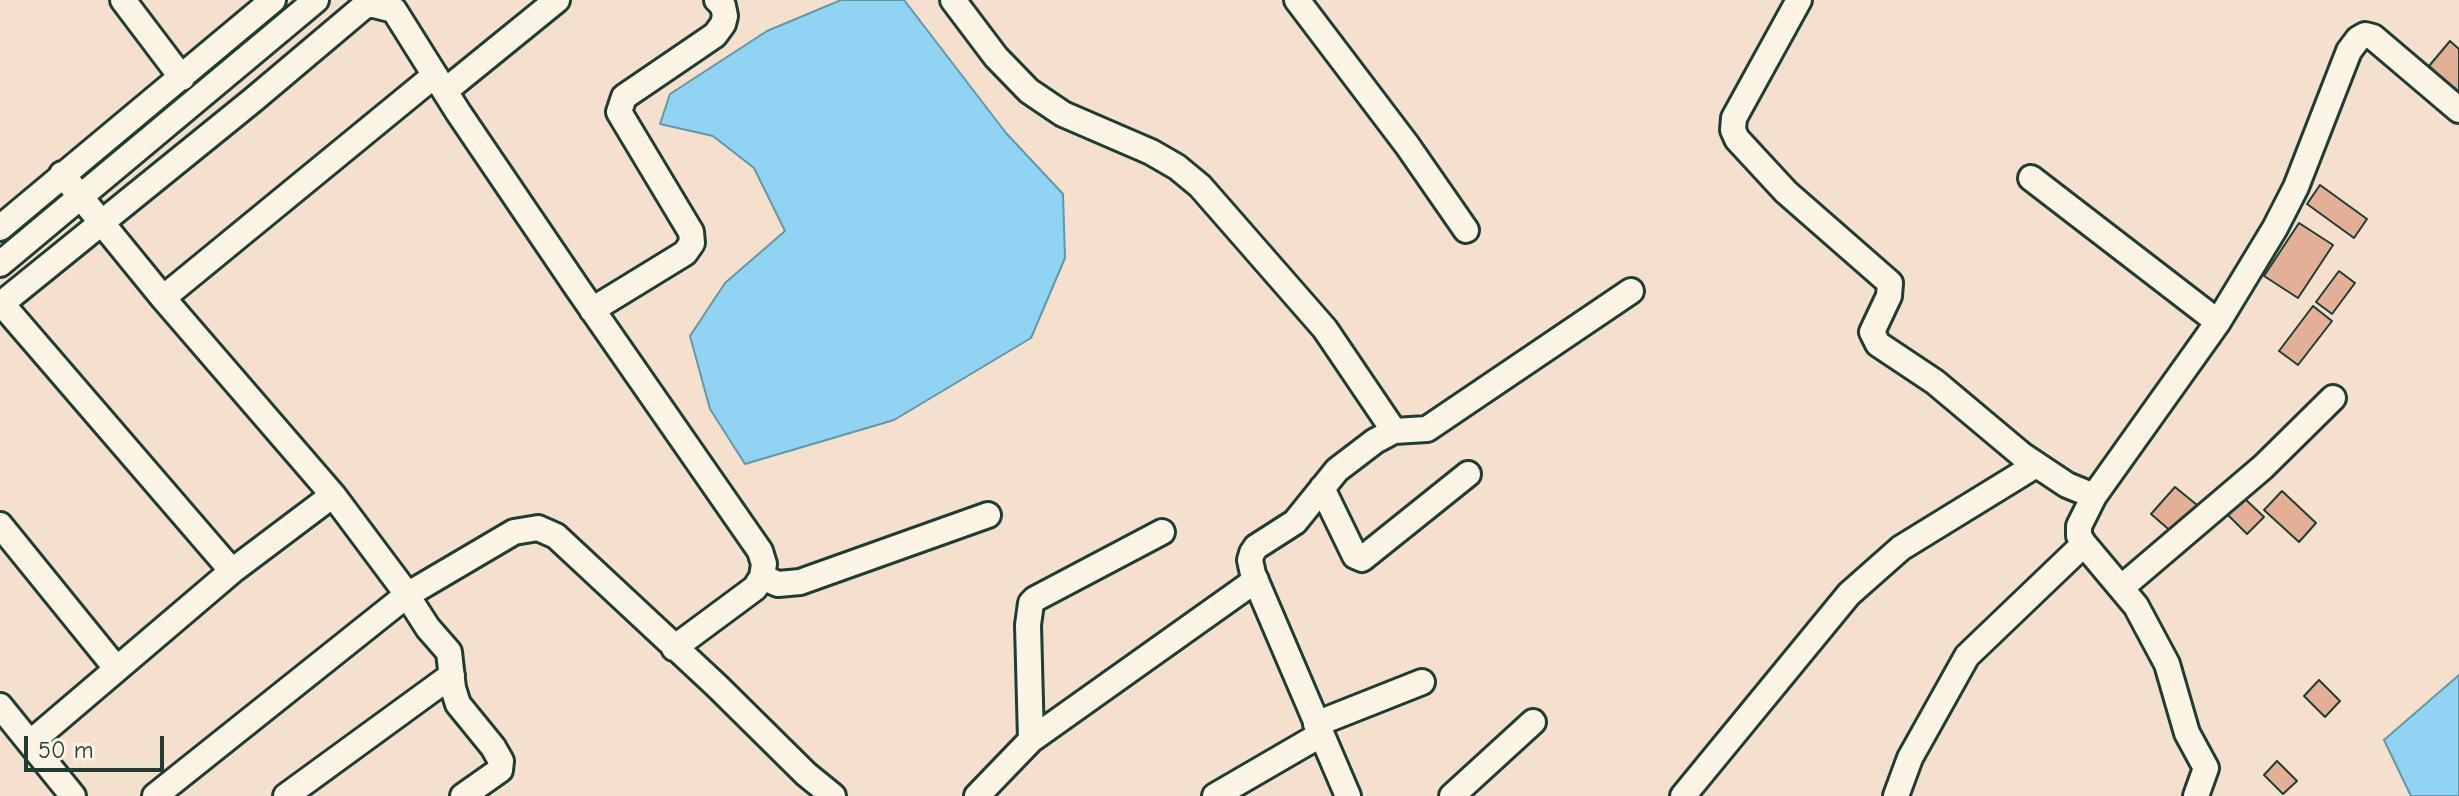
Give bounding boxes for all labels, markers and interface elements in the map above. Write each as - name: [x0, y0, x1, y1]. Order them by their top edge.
- scale bar: [28, 720, 168, 770]
- text: 50 m: [38, 736, 94, 764]

